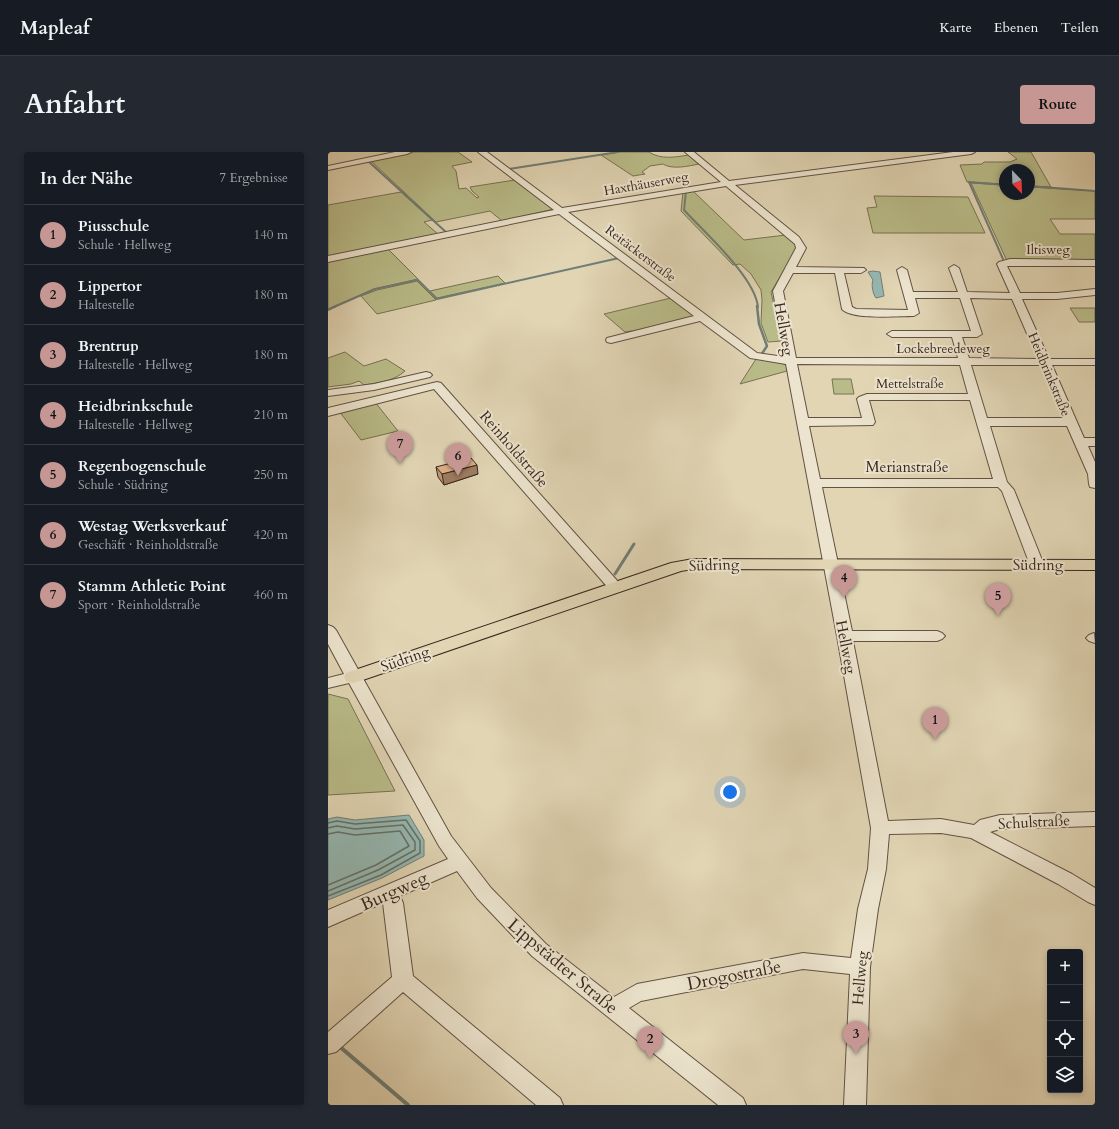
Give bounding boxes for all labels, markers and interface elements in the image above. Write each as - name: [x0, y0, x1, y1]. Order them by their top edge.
- text: Mapleaf: [20, 15, 90, 41]
- text: Karte: [939, 18, 972, 37]
- text: Ebenen: [994, 18, 1039, 37]
- text: Teilen: [1061, 18, 1099, 37]
- text: Anfahrt: [24, 85, 125, 123]
- button: Route: [1020, 85, 1095, 124]
- north arrow: [999, 164, 1035, 200]
- text: In der Nähe: [40, 167, 133, 190]
- street label: Haxthäuserweg: [602, 168, 691, 200]
- text: 7 Ergebnisse: [219, 169, 288, 187]
- text: Piusschule: [78, 216, 149, 236]
- street label: Reitäckerstraße: [601, 221, 680, 286]
- text: 1: [50, 226, 56, 244]
- text: 140 m: [254, 226, 288, 244]
- text: Schule · Hellweg: [78, 236, 171, 254]
- street label: Iltisweg: [1026, 241, 1070, 259]
- text: Lippertor: [78, 276, 142, 296]
- text: 2: [50, 286, 56, 304]
- text: 180 m: [254, 286, 288, 304]
- text: Haltestelle: [78, 296, 135, 314]
- street label: Hellweg: [769, 301, 799, 358]
- street label: Heidbrinkstraße: [1023, 330, 1075, 419]
- text: Brentrup: [78, 336, 139, 356]
- street label: Lockebreedeweg: [896, 340, 991, 358]
- text: 3: [50, 346, 56, 364]
- text: 180 m: [254, 346, 288, 364]
- text: Haltestelle · Hellweg: [78, 356, 192, 374]
- street label: Mettelstraße: [876, 375, 944, 393]
- text: Heidbrinkschule: [78, 396, 193, 416]
- text: 4: [50, 406, 56, 424]
- text: 210 m: [254, 406, 288, 424]
- street label: Reinholdstraße: [475, 406, 553, 492]
- text: Haltestelle · Hellweg: [78, 416, 192, 434]
- pin: 7: [387, 431, 413, 464]
- pin: 6: [445, 443, 471, 476]
- text: Regenbogenschule: [78, 456, 206, 476]
- street label: Merianstraße: [865, 457, 949, 477]
- text: 5: [50, 466, 56, 484]
- text: 250 m: [254, 466, 288, 484]
- text: Schule · Südring: [78, 476, 168, 494]
- text: Westag Werksverkauf: [78, 516, 226, 536]
- text: 6: [50, 526, 56, 544]
- text: 420 m: [254, 526, 288, 544]
- text: Geschäft · Reinholdstraße: [78, 536, 219, 554]
- street label: Südring: [688, 554, 740, 576]
- street label: Südring: [1013, 555, 1064, 575]
- pin: 4: [831, 565, 857, 598]
- text: Stamm Athletic Point: [78, 576, 226, 596]
- pin: 5: [985, 583, 1011, 616]
- text: 7: [50, 586, 56, 604]
- text: 460 m: [254, 586, 288, 604]
- text: Sport · Reinholdstraße: [78, 596, 200, 614]
- street label: Hellweg: [831, 618, 861, 676]
- street label: Südring: [378, 641, 433, 677]
- pin: 1: [922, 707, 948, 740]
- your location: [720, 782, 740, 802]
- street label: Schulstraße: [997, 810, 1071, 834]
- street label: Burgweg: [356, 865, 433, 917]
- street label: Lippstädter Straße: [502, 913, 623, 1020]
- map controls: [1047, 949, 1083, 1093]
- button: +: [1047, 949, 1083, 985]
- street label: Hellweg: [848, 950, 872, 1006]
- street label: Drogostraße: [685, 954, 783, 997]
- button: −: [1047, 985, 1083, 1021]
- pin: 3: [843, 1021, 869, 1054]
- button: locate: [1047, 1021, 1083, 1057]
- pin: 2: [637, 1026, 663, 1059]
- button: layers: [1047, 1057, 1083, 1093]

